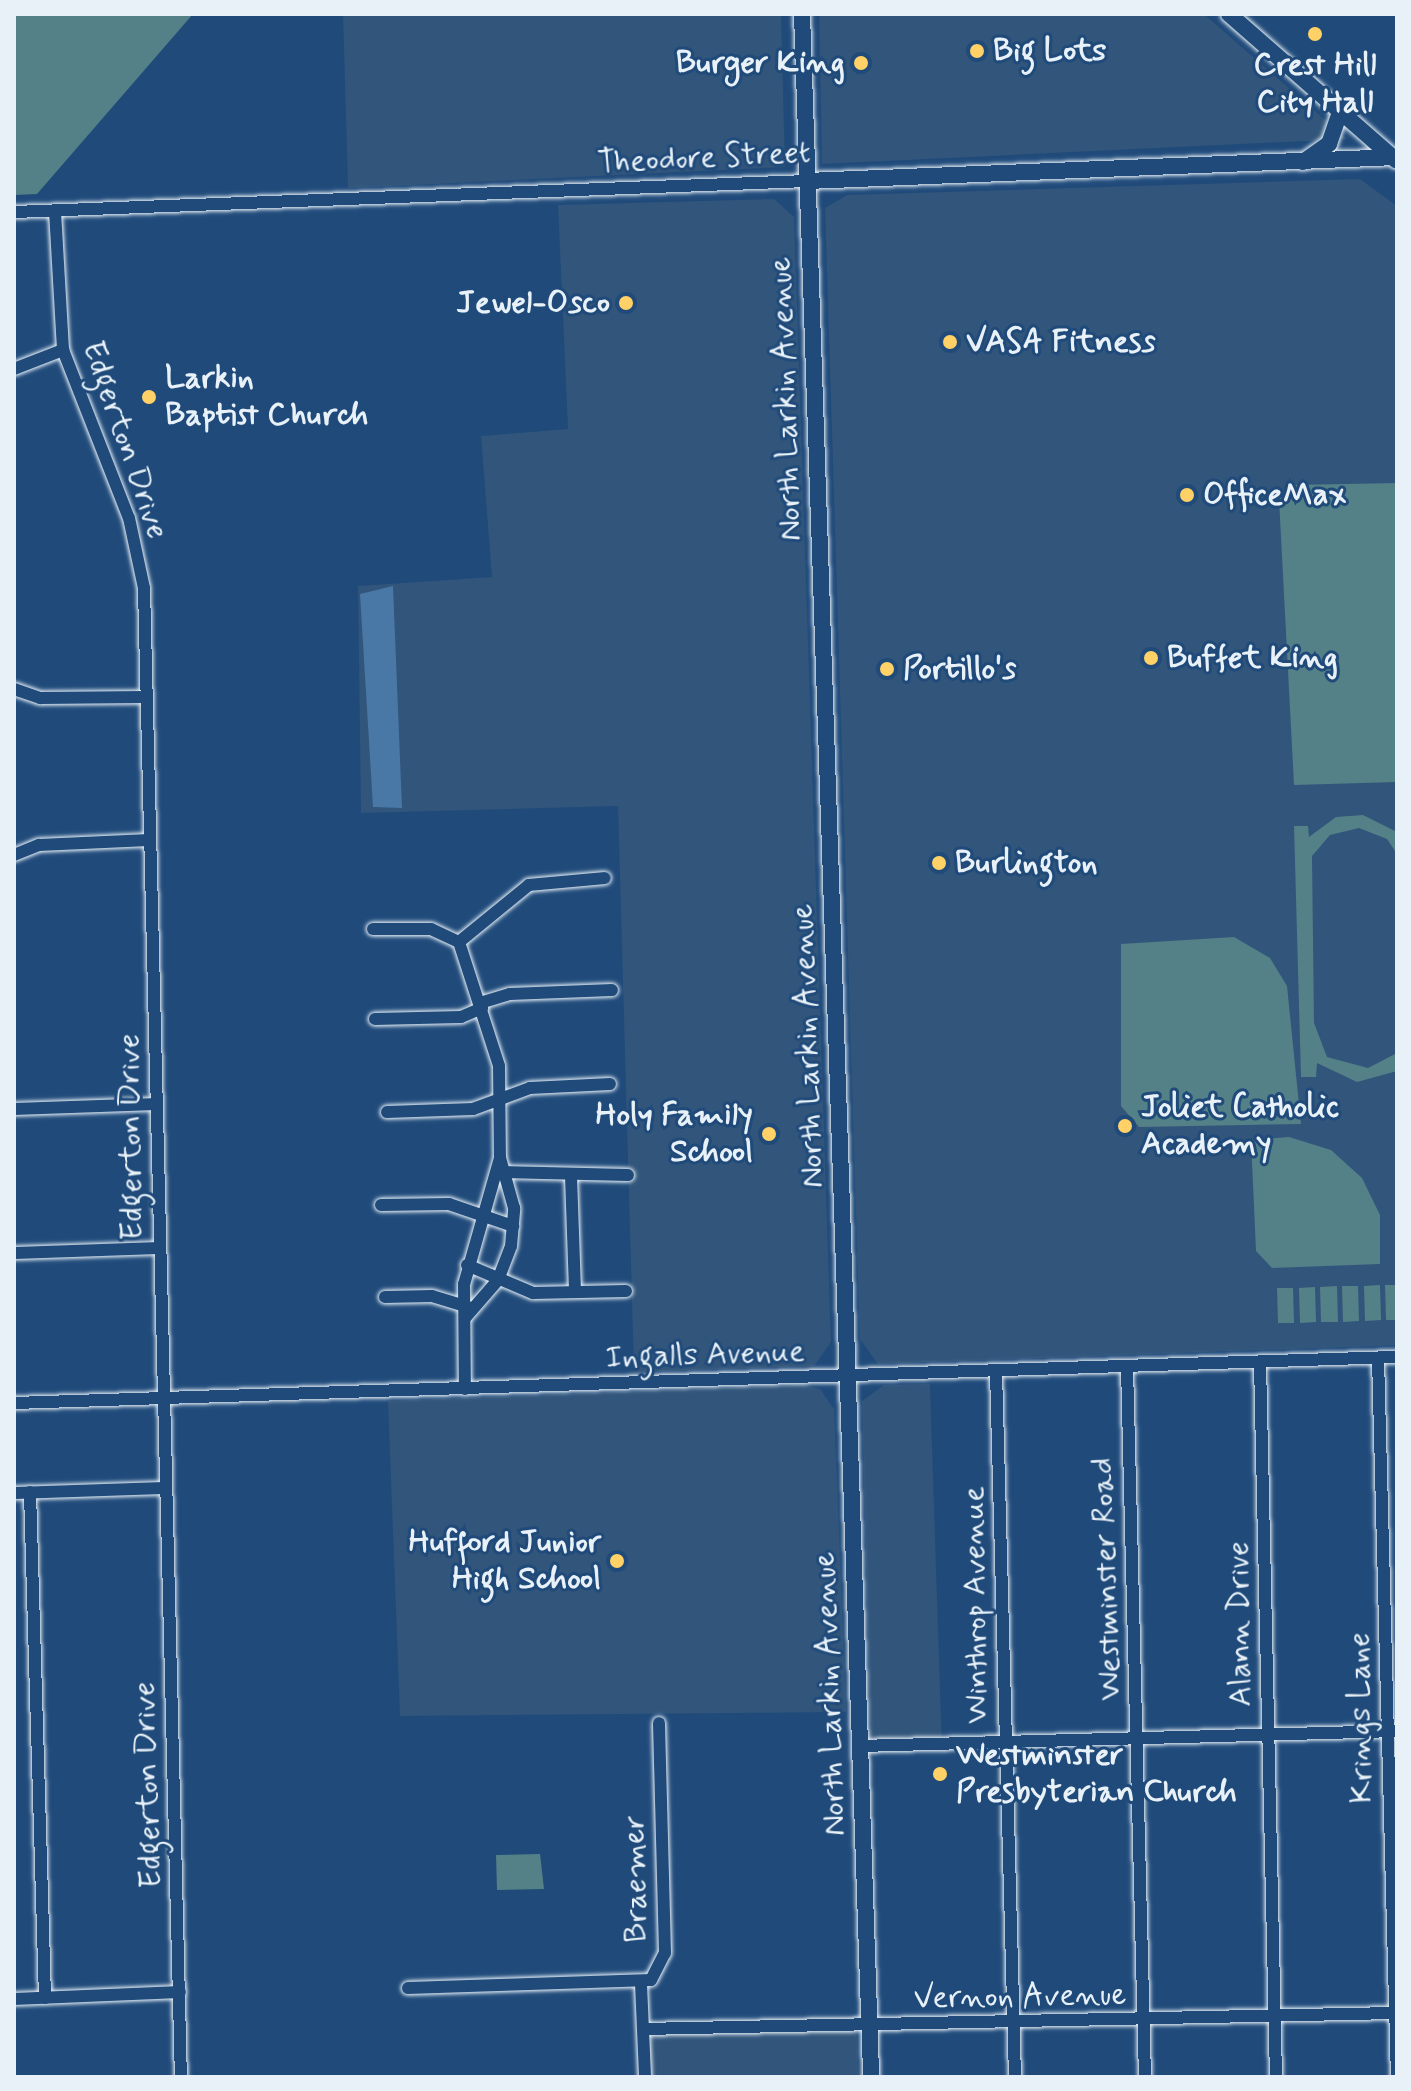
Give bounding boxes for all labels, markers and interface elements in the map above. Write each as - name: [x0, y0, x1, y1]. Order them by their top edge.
- marker: Crest Hill City Hall: [1306, 25, 1324, 43]
- place label: Big Lots: [993, 32, 1099, 70]
- marker: Big Lots: [968, 42, 986, 60]
- place label: Burger King: [680, 44, 845, 82]
- place label: Crest Hill City Hall: [1254, 47, 1376, 122]
- marker: Burger King: [852, 54, 870, 72]
- street label: Theodore Street: [594, 133, 814, 183]
- street label: North Larkin Avenue: [762, 258, 810, 540]
- place label: Jewel-Osco: [456, 284, 610, 322]
- marker: Jewel-Osco: [617, 294, 635, 312]
- place label: VASA Fitness: [966, 323, 1155, 361]
- marker: VASA Fitness: [941, 333, 959, 351]
- street label: Edgerton Drive: [74, 337, 176, 543]
- place label: Larkin Baptist Church: [165, 360, 368, 435]
- marker: Larkin Baptist Church: [140, 388, 158, 406]
- place label: OfficeMax: [1203, 476, 1346, 514]
- marker: OfficeMax: [1178, 486, 1196, 504]
- place label: Buffet King: [1167, 639, 1333, 677]
- marker: Buffet King: [1142, 649, 1160, 667]
- place label: Portillo's: [903, 650, 1016, 688]
- marker: Portillo's: [878, 660, 896, 678]
- place label: Burlington: [955, 844, 1098, 882]
- marker: Burlington: [930, 854, 948, 872]
- street label: North Larkin Avenue: [784, 905, 832, 1187]
- street label: Edgerton Drive: [110, 1035, 152, 1239]
- place label: Joliet Catholic Academy: [1141, 1089, 1344, 1164]
- place label: Holy Family School: [596, 1097, 753, 1172]
- marker: Joliet Catholic Academy: [1116, 1117, 1134, 1135]
- marker: Holy Family School: [760, 1125, 778, 1143]
- street label: Ingalls Avenue: [604, 1332, 806, 1378]
- street label: Westminster Road: [1084, 1458, 1130, 1700]
- street label: Winthrop Avenue: [955, 1490, 997, 1720]
- place label: Hufford Junior High School: [404, 1524, 601, 1599]
- street label: Alann Drive: [1219, 1541, 1261, 1707]
- marker: Hufford Junior High School: [608, 1552, 626, 1570]
- street label: North Larkin Avenue: [806, 1553, 854, 1835]
- street label: Krings Lane: [1340, 1631, 1382, 1805]
- street label: Edgerton Drive: [125, 1682, 171, 1888]
- place label: Westminster Presbyterian Church: [956, 1737, 1244, 1812]
- marker: Westminster Presbyterian Church: [931, 1765, 949, 1783]
- street label: Braemer: [616, 1815, 656, 1943]
- street label: Vernon Avenue: [915, 1976, 1125, 2018]

